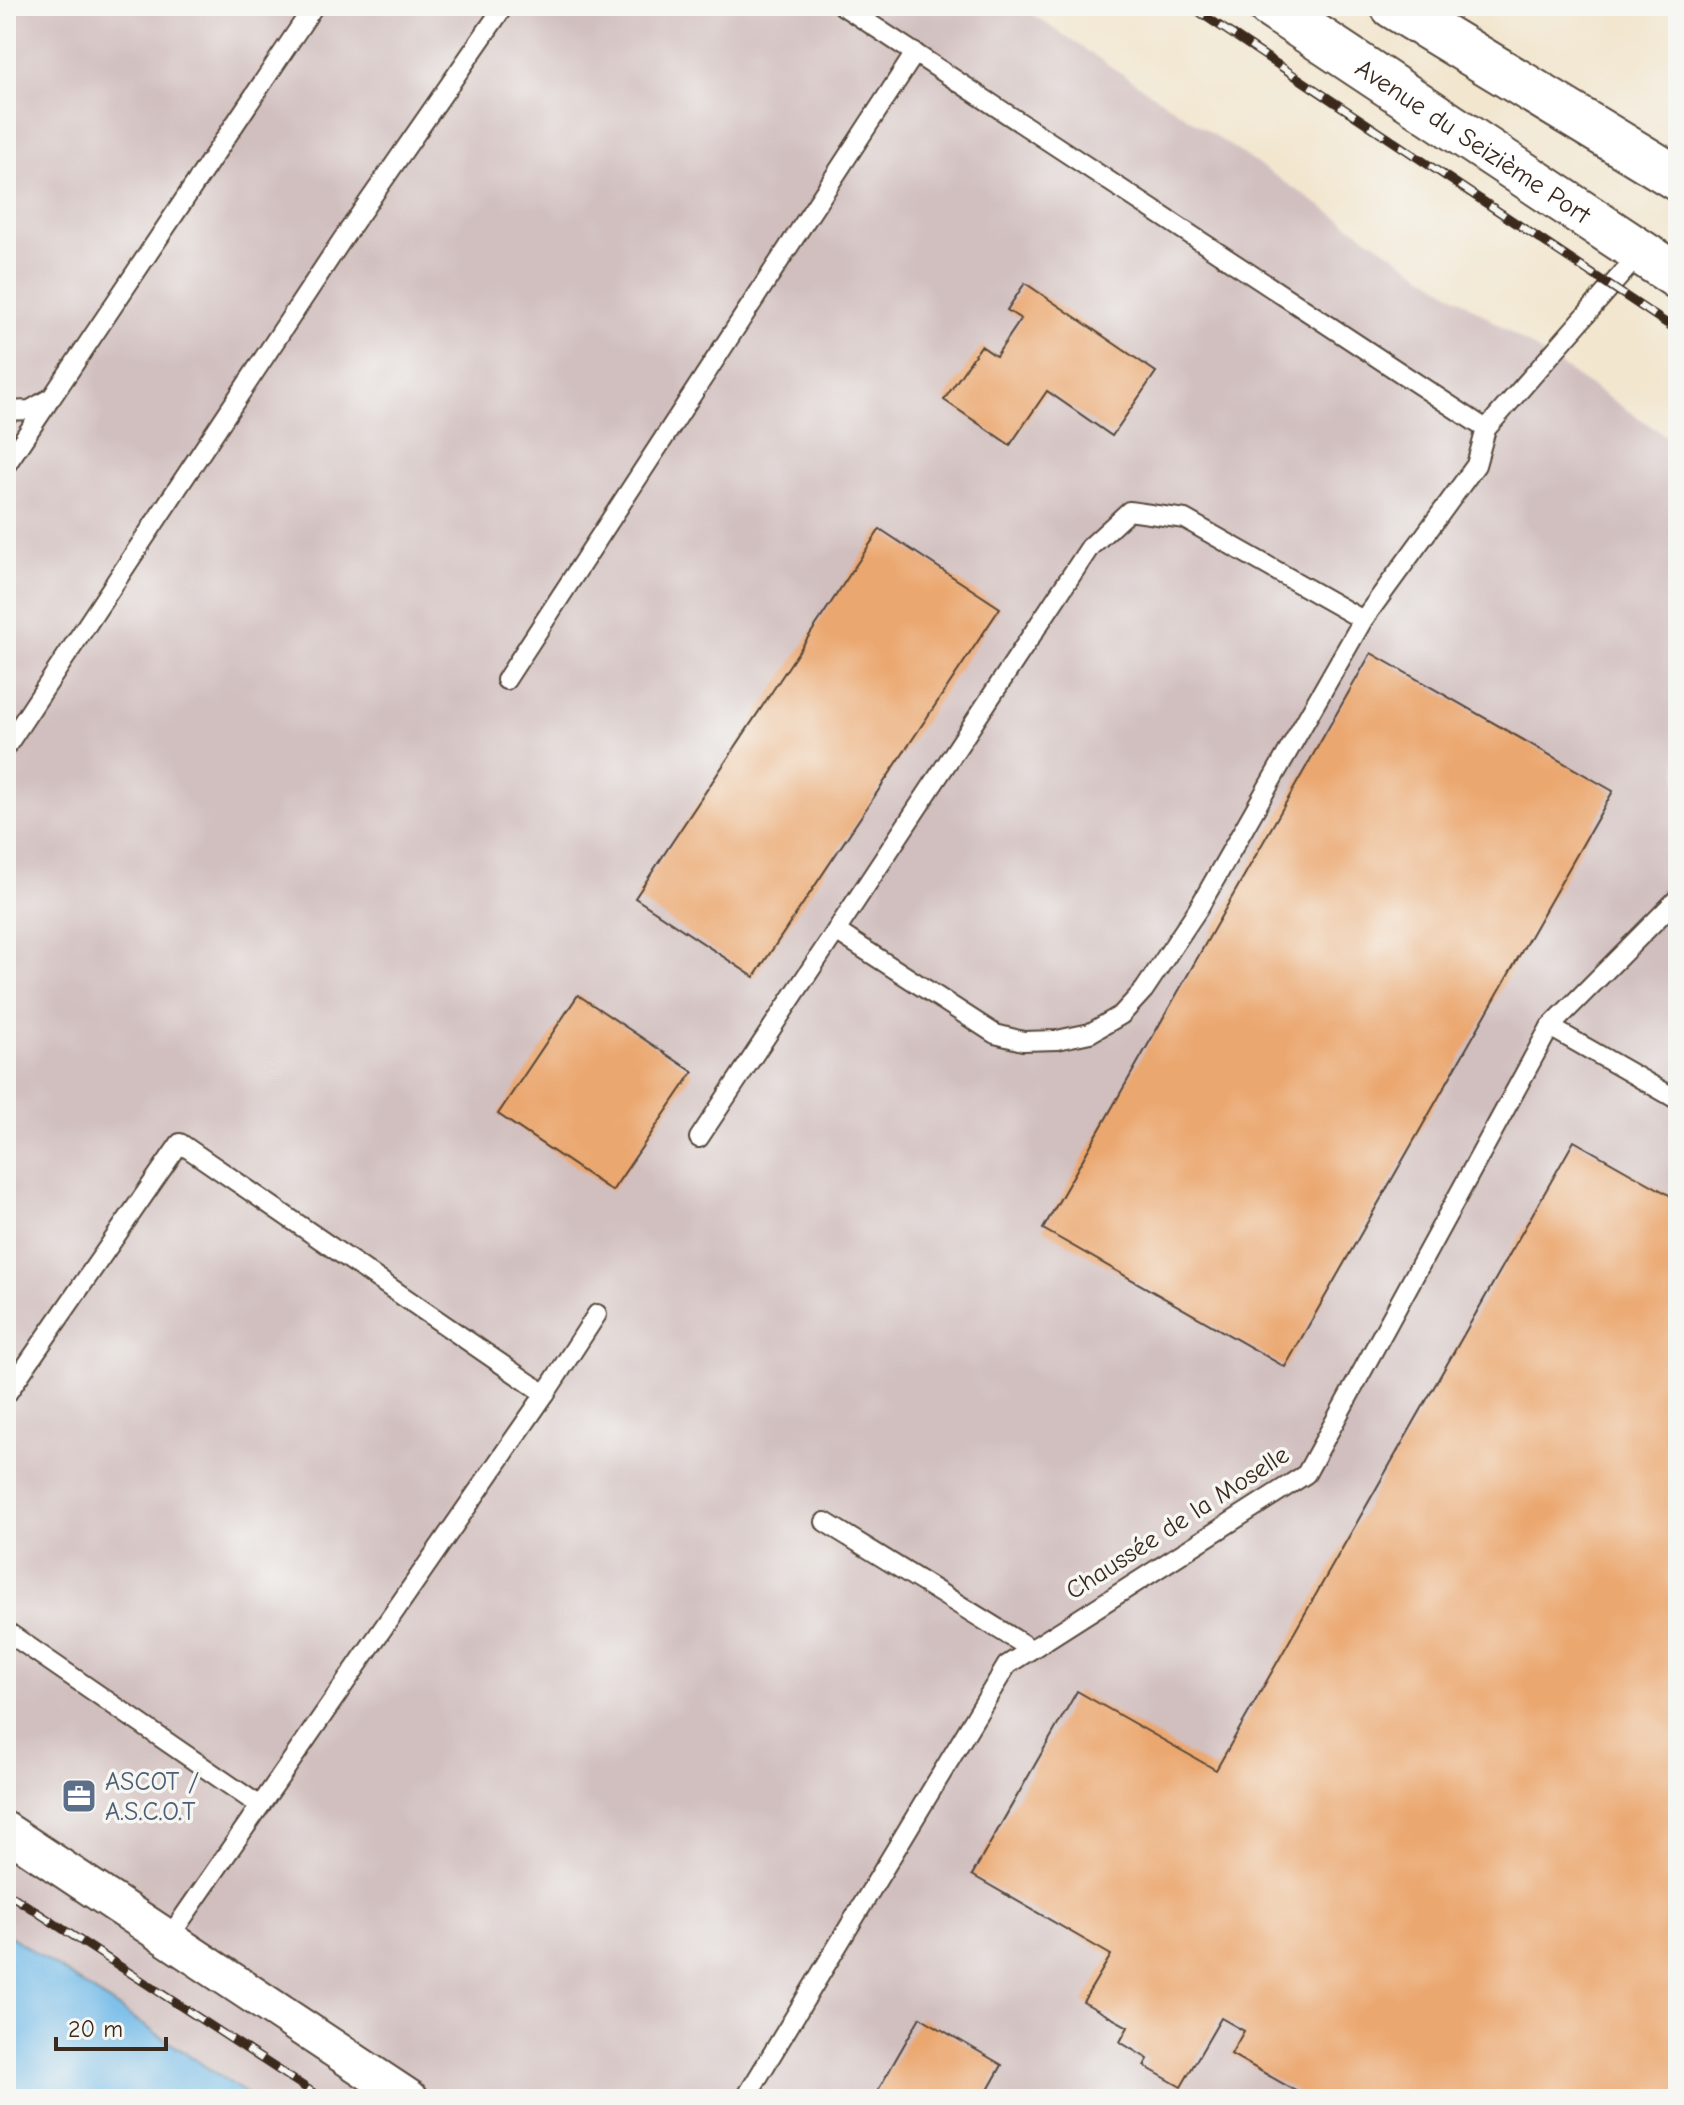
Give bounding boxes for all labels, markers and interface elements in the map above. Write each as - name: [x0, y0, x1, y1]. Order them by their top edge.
- street label: Avenue du Seizième Port: [1350, 53, 1597, 231]
- street label: Chaussée de la Moselle: [1060, 1440, 1295, 1606]
- place label: ASCOT / A.S.C.O.T: [105, 1767, 199, 1827]
- office icon: ASCOT / A.S.C.O.T: [60, 1777, 98, 1815]
- scale bar: [56, 2001, 166, 2051]
- text: 20 m: [68, 2015, 123, 2043]

